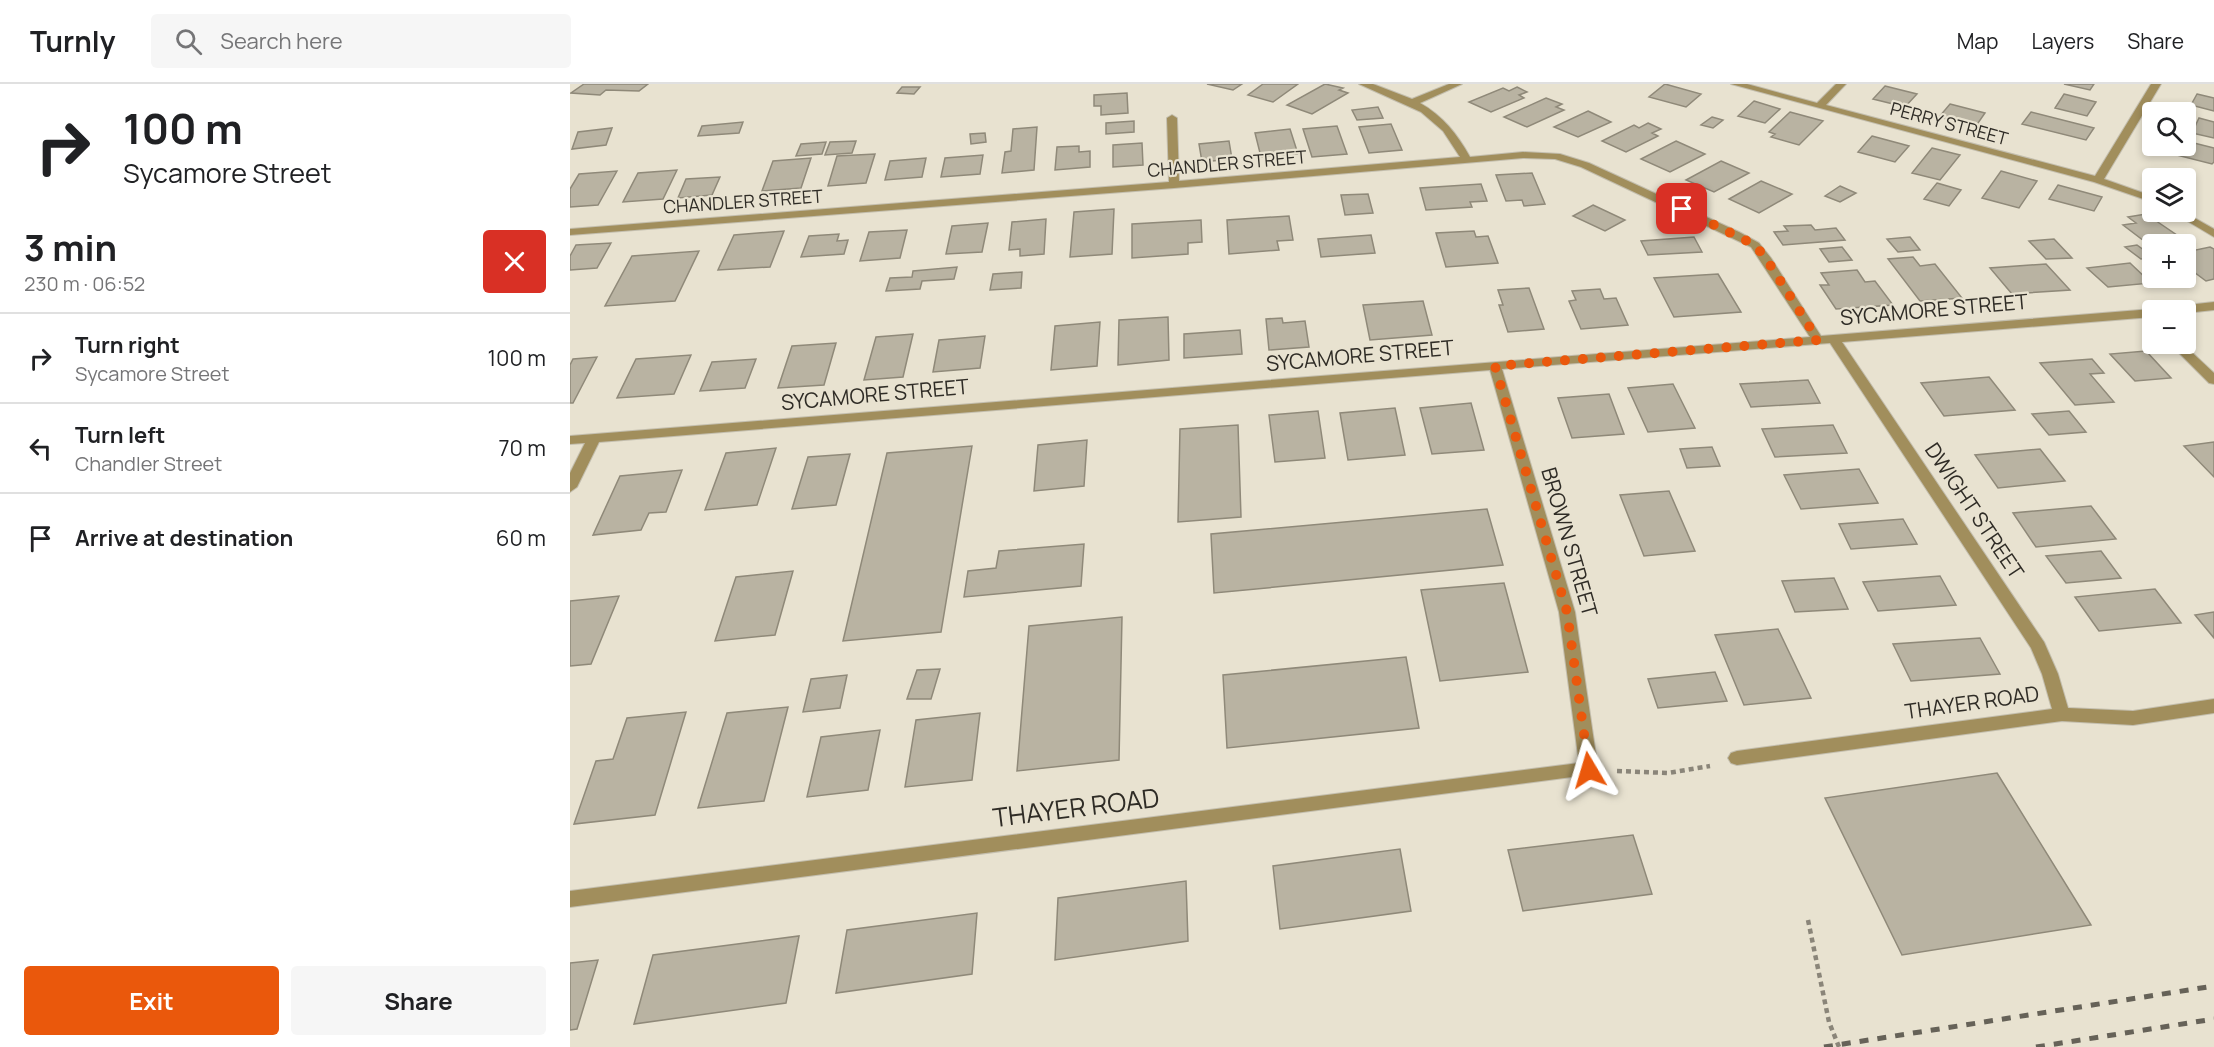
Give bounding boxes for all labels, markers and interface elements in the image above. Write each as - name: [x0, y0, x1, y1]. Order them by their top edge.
- search box: [151, 14, 571, 68]
- text: Turnly: [30, 22, 115, 60]
- icon: search: [172, 25, 205, 58]
- text: Search here: [220, 26, 343, 56]
- text: Map: [1957, 27, 1998, 55]
- text: Layers: [2031, 27, 2094, 55]
- text: Share: [2127, 27, 2184, 55]
- street label: PERRY STREET: [1888, 96, 2011, 150]
- text: 100 m: [123, 99, 243, 157]
- map controls: [2142, 102, 2196, 354]
- button: search: [2142, 102, 2196, 156]
- icon: right: [24, 108, 102, 186]
- street label: CHANDLER STREET: [1146, 144, 1308, 182]
- text: Sycamore Street: [123, 154, 332, 191]
- button: layers: [2142, 168, 2196, 222]
- street label: CHANDLER STREET: [662, 183, 824, 219]
- pin: [1656, 183, 1707, 234]
- icon: arrive: [1665, 192, 1698, 225]
- text: 3 min: [24, 223, 117, 272]
- button: close: [483, 230, 546, 293]
- button: +: [2142, 234, 2196, 288]
- text: 230 m · 06:52: [24, 270, 145, 297]
- street label: SYCAMORE STREET: [1839, 287, 2029, 331]
- button: −: [2142, 300, 2196, 354]
- text: Turn right: [75, 330, 180, 360]
- street label: SYCAMORE STREET: [1265, 333, 1455, 377]
- icon: right: [24, 342, 57, 375]
- text: 100 m: [488, 343, 546, 373]
- text: Sycamore Street: [75, 360, 230, 387]
- street label: SYCAMORE STREET: [780, 372, 970, 416]
- text: Turn left: [75, 420, 165, 450]
- icon: left: [24, 432, 57, 465]
- text: 70 m: [498, 433, 546, 463]
- street label: DWIGHT STREET: [1919, 437, 2031, 584]
- text: Chandler Street: [75, 450, 222, 477]
- street label: BROWN STREET: [1535, 464, 1605, 620]
- icon: arrive: [24, 522, 57, 555]
- text: Arrive at destination: [75, 523, 293, 553]
- text: 60 m: [496, 523, 546, 553]
- street label: THAYER ROAD: [1903, 679, 2041, 725]
- position arrow: [1557, 738, 1621, 802]
- street label: THAYER ROAD: [990, 779, 1161, 835]
- button: Exit: [24, 966, 279, 1035]
- button: Share: [291, 966, 546, 1035]

